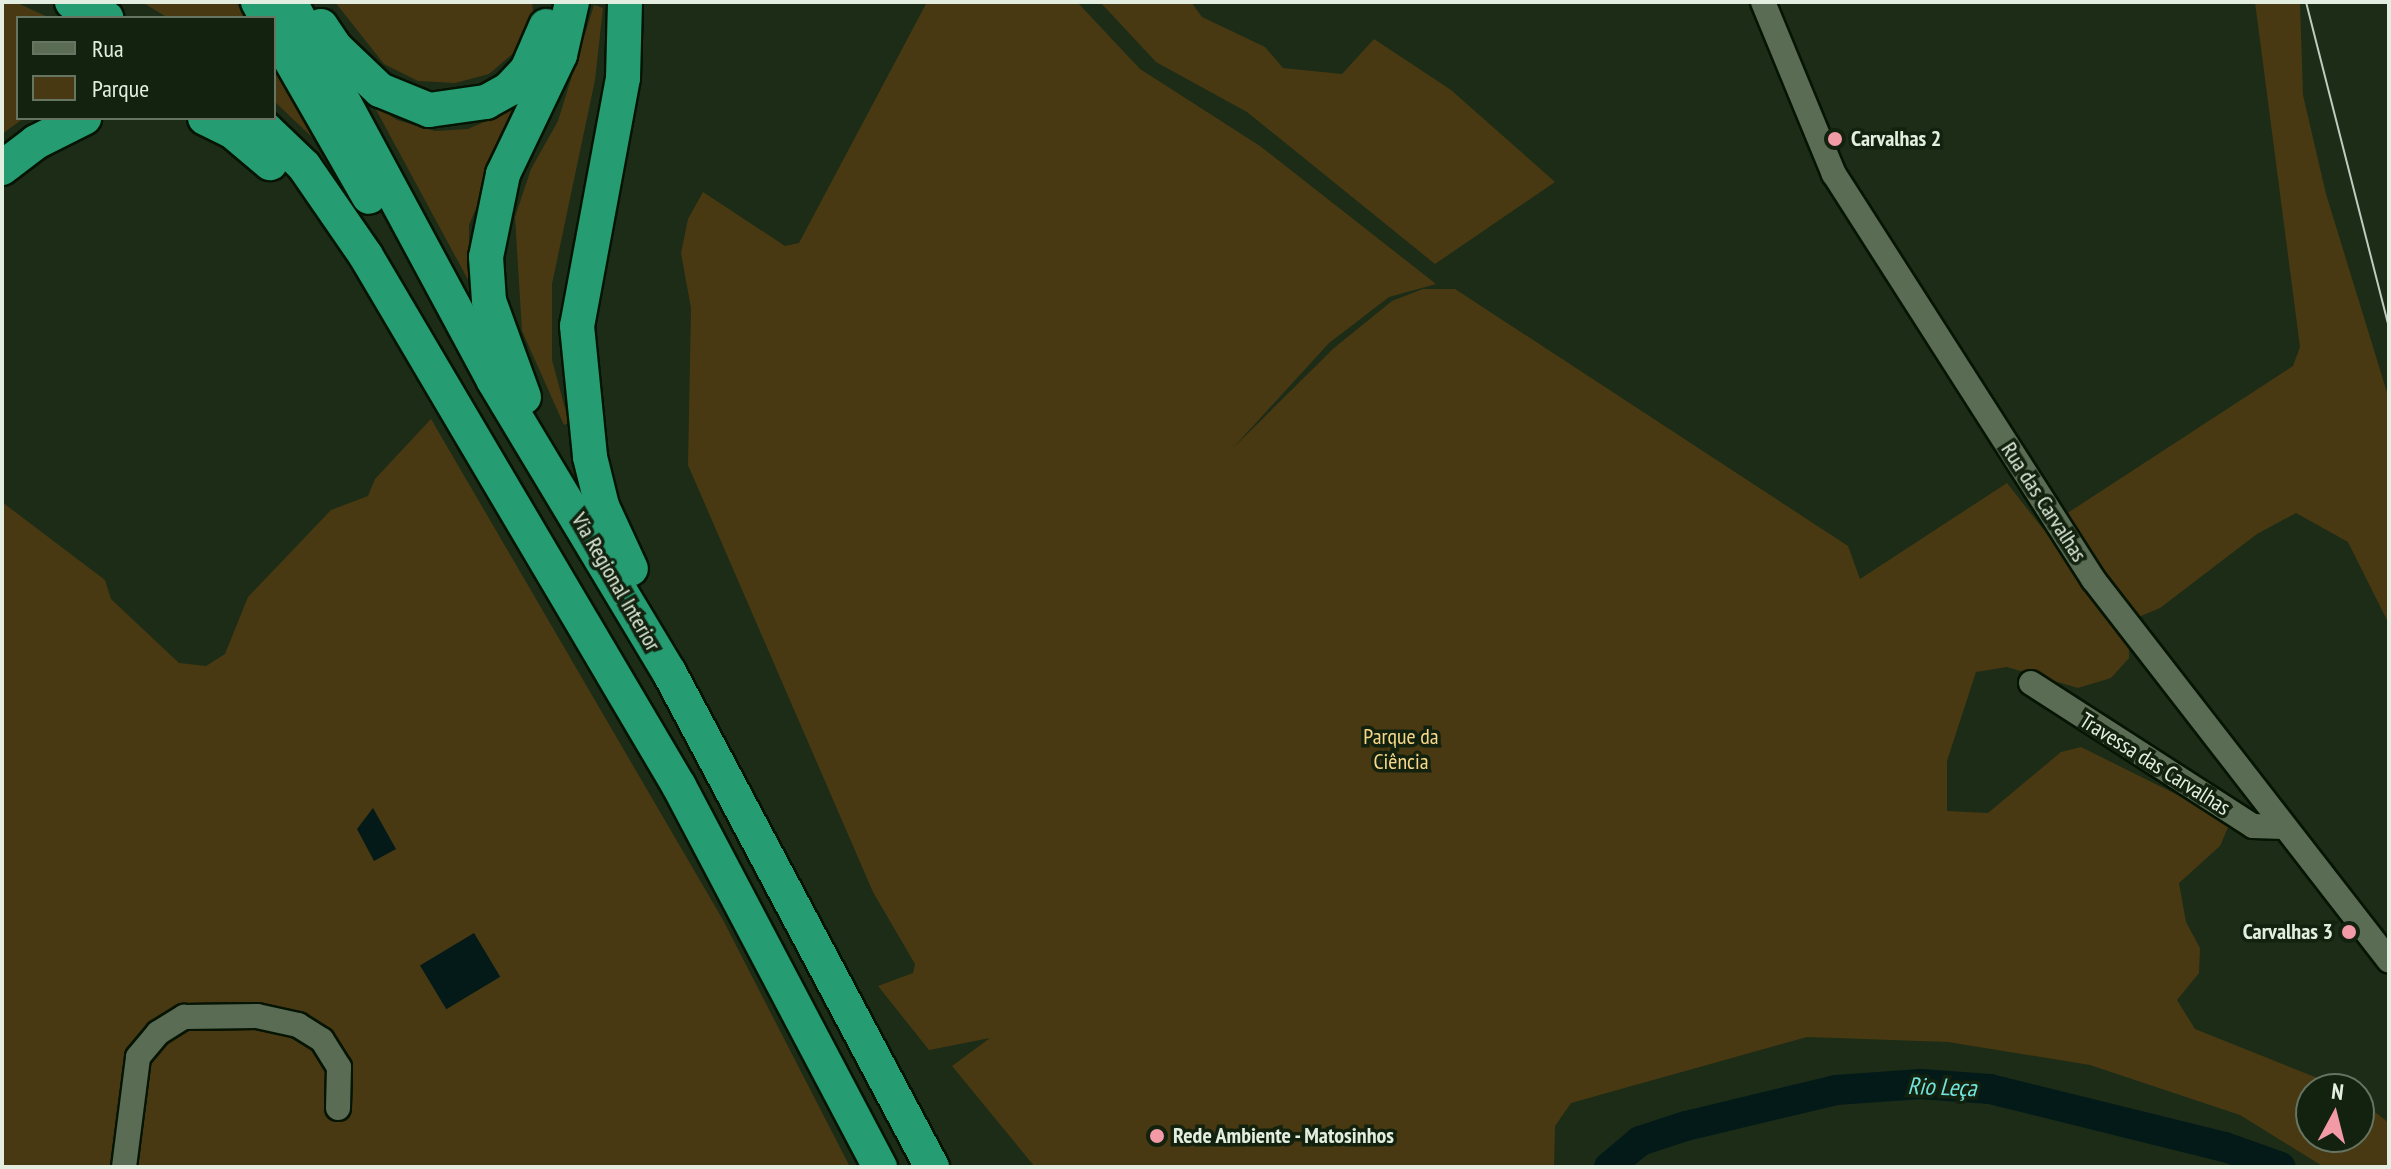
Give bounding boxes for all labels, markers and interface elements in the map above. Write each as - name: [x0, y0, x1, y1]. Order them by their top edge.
- legend: [16, 16, 276, 120]
- text: Rua: [92, 33, 124, 64]
- text: Parque: [92, 73, 149, 104]
- place label: Carvalhas 2: [1851, 126, 1941, 152]
- marker: Carvalhas 2: [1826, 130, 1844, 148]
- street label: Rua das Carvalhas: [1996, 437, 2092, 567]
- street label: Via Regional Interior: [566, 508, 666, 656]
- street label: Travessa das Carvalhas: [2075, 707, 2235, 821]
- park label: Parque da Ciência: [1363, 723, 1439, 774]
- place label: Carvalhas 3: [2243, 919, 2333, 945]
- marker: Carvalhas 3: [2340, 923, 2358, 941]
- water label: Rio Leça: [1907, 1071, 1977, 1103]
- north arrow: [2295, 1073, 2375, 1153]
- text: N: [2330, 1077, 2345, 1106]
- place label: Rede Ambiente - Matosinhos: [1173, 1123, 1397, 1149]
- marker: Rede Ambiente - Matosinhos: [1148, 1127, 1166, 1145]

